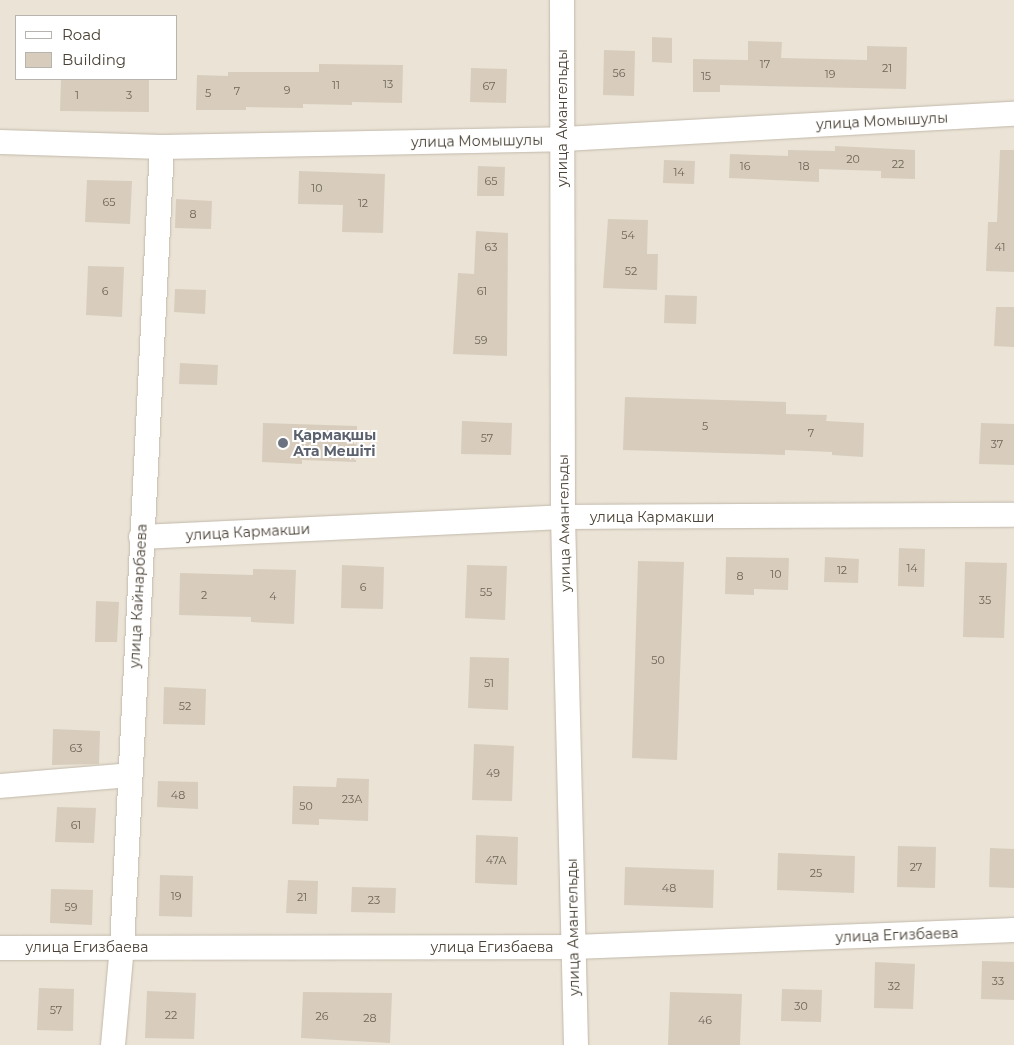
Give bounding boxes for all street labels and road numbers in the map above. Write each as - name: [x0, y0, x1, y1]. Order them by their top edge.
- street label: улица Амангельды: [554, 49, 570, 187]
- street label: улица Момышулы: [816, 109, 948, 133]
- street label: улица Момышулы: [411, 131, 543, 151]
- street label: улица Амангельды: [554, 454, 574, 592]
- street label: улица Кармакши: [590, 509, 714, 525]
- street label: улица Кармакши: [185, 520, 311, 544]
- street label: улица Кайнарбаева: [126, 523, 150, 669]
- street label: улица Амангельды: [563, 858, 583, 996]
- street label: улица Егизбаева: [835, 924, 959, 946]
- street label: улица Егизбаева: [25, 939, 149, 955]
- street label: улица Егизбаева: [430, 939, 554, 955]

